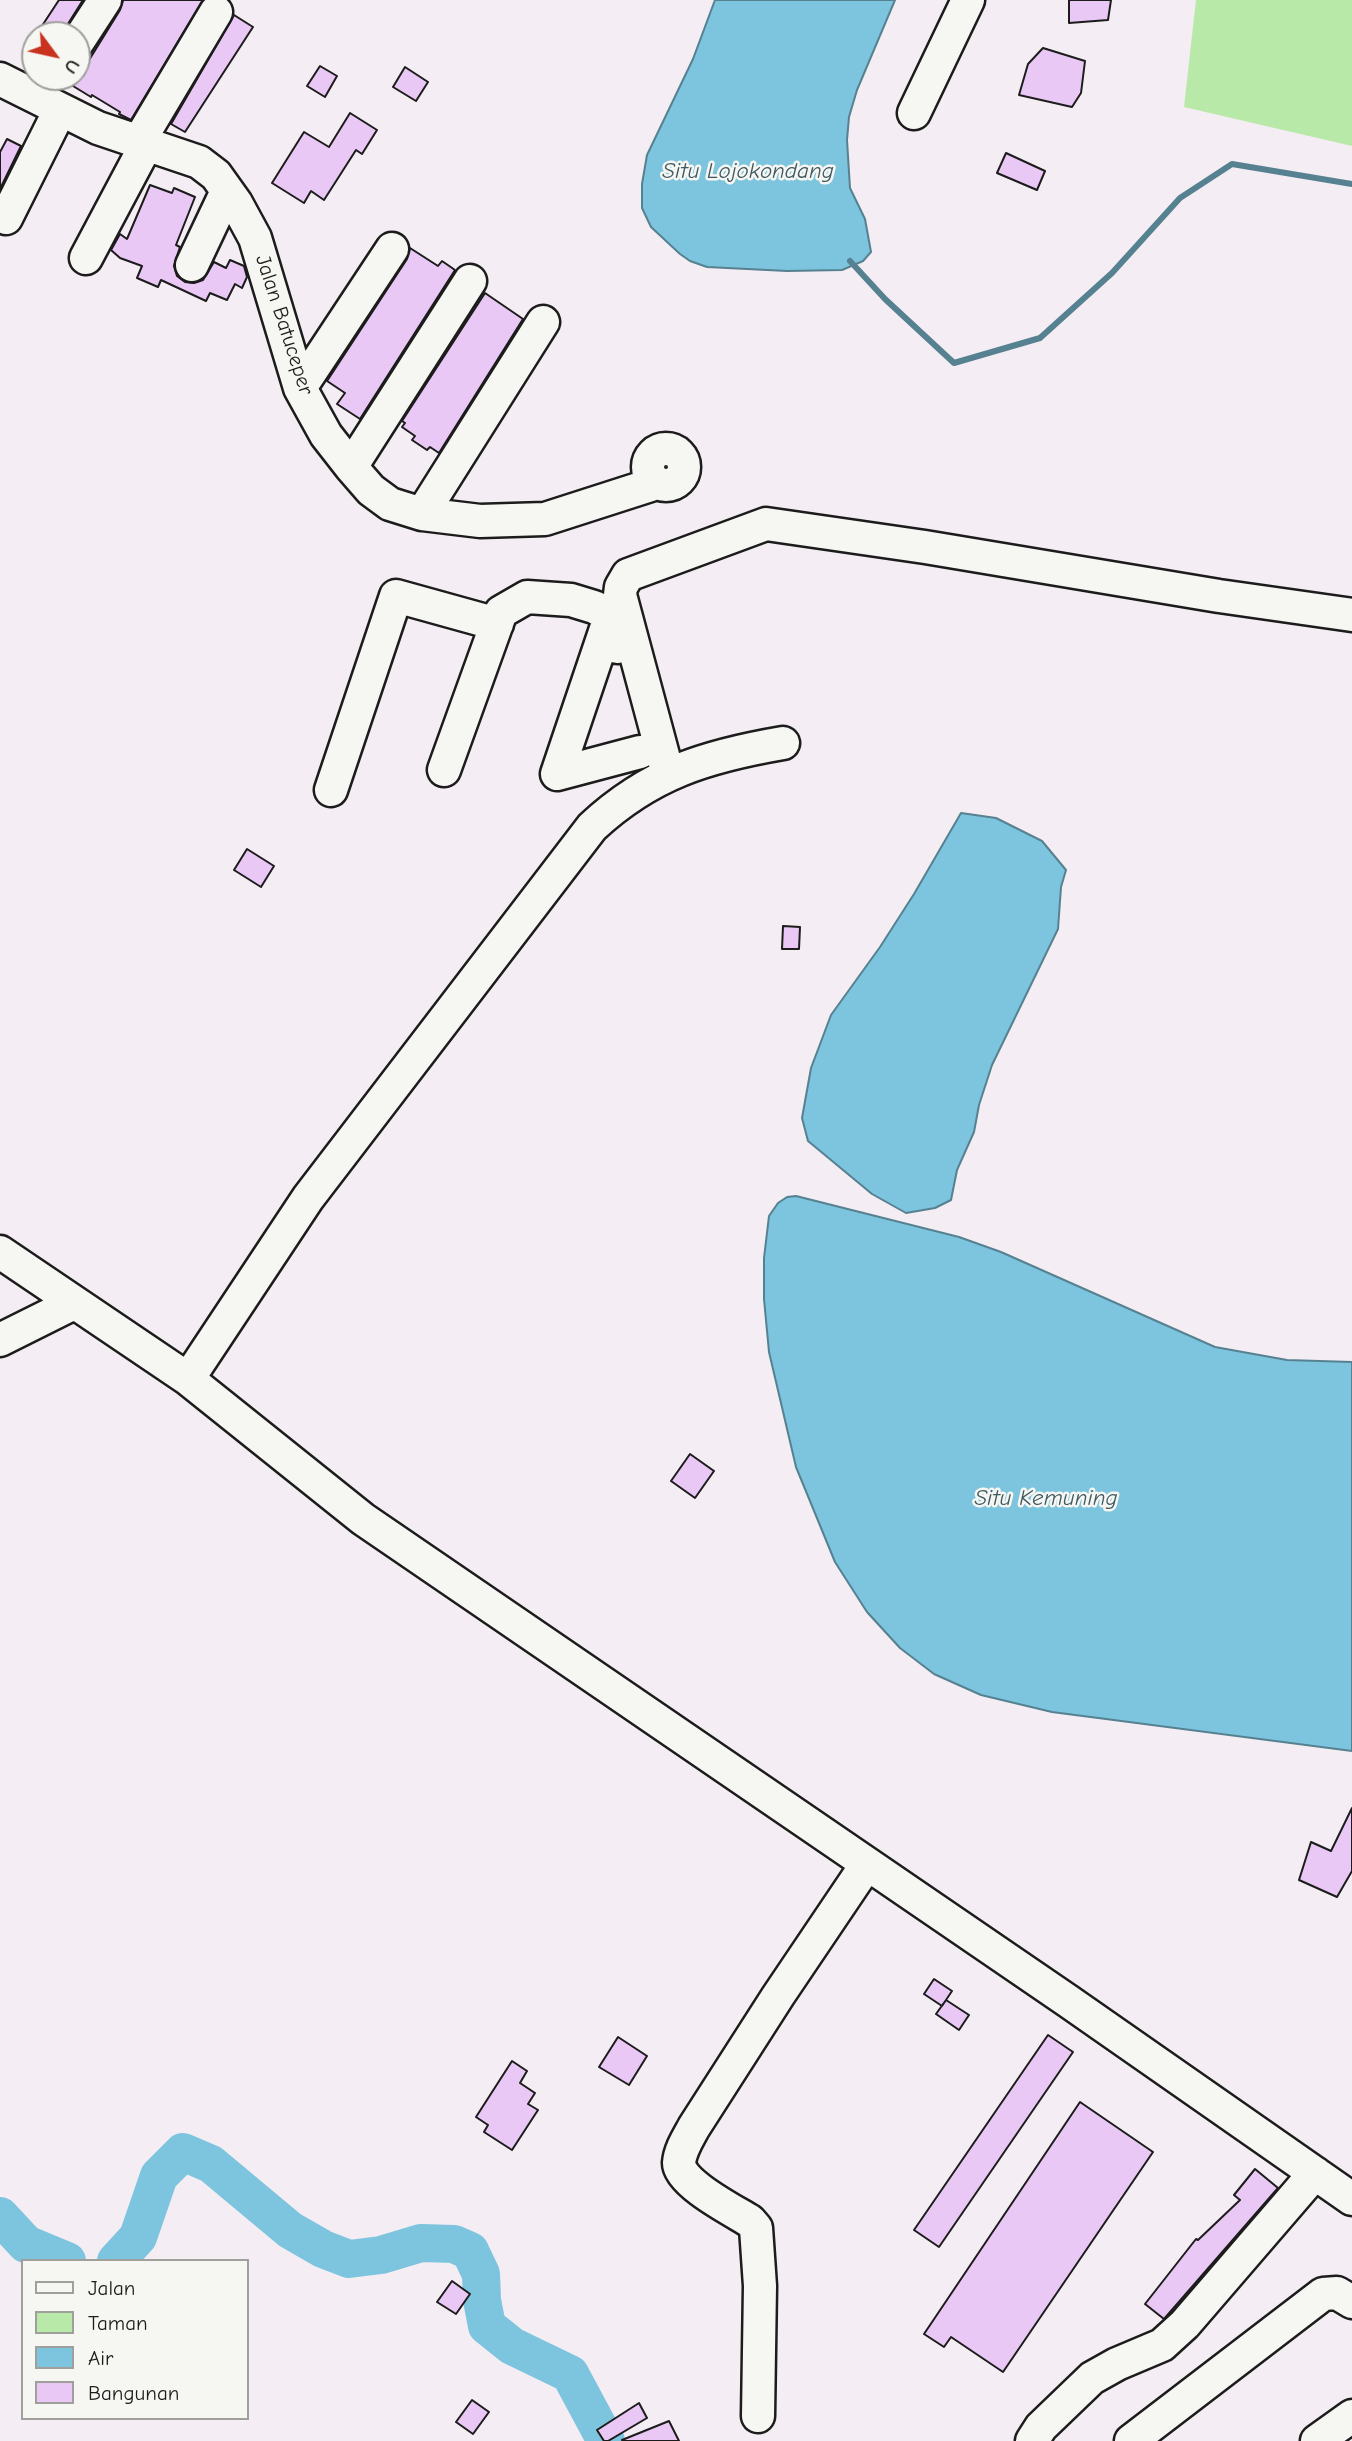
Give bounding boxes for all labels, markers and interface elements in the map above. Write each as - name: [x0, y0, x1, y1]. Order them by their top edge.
- north arrow: [21, 21, 91, 91]
- text: U: [59, 55, 85, 78]
- water label: Situ Lojokondang: [662, 157, 834, 185]
- street label: Jalan Batuceper: [249, 252, 319, 398]
- water label: Situ Kemuning: [974, 1484, 1118, 1512]
- legend: [21, 2259, 248, 2420]
- text: Jalan: [88, 2276, 135, 2300]
- text: Taman: [88, 2311, 148, 2335]
- text: Air: [88, 2346, 113, 2370]
- text: Bangunan: [88, 2381, 179, 2405]

